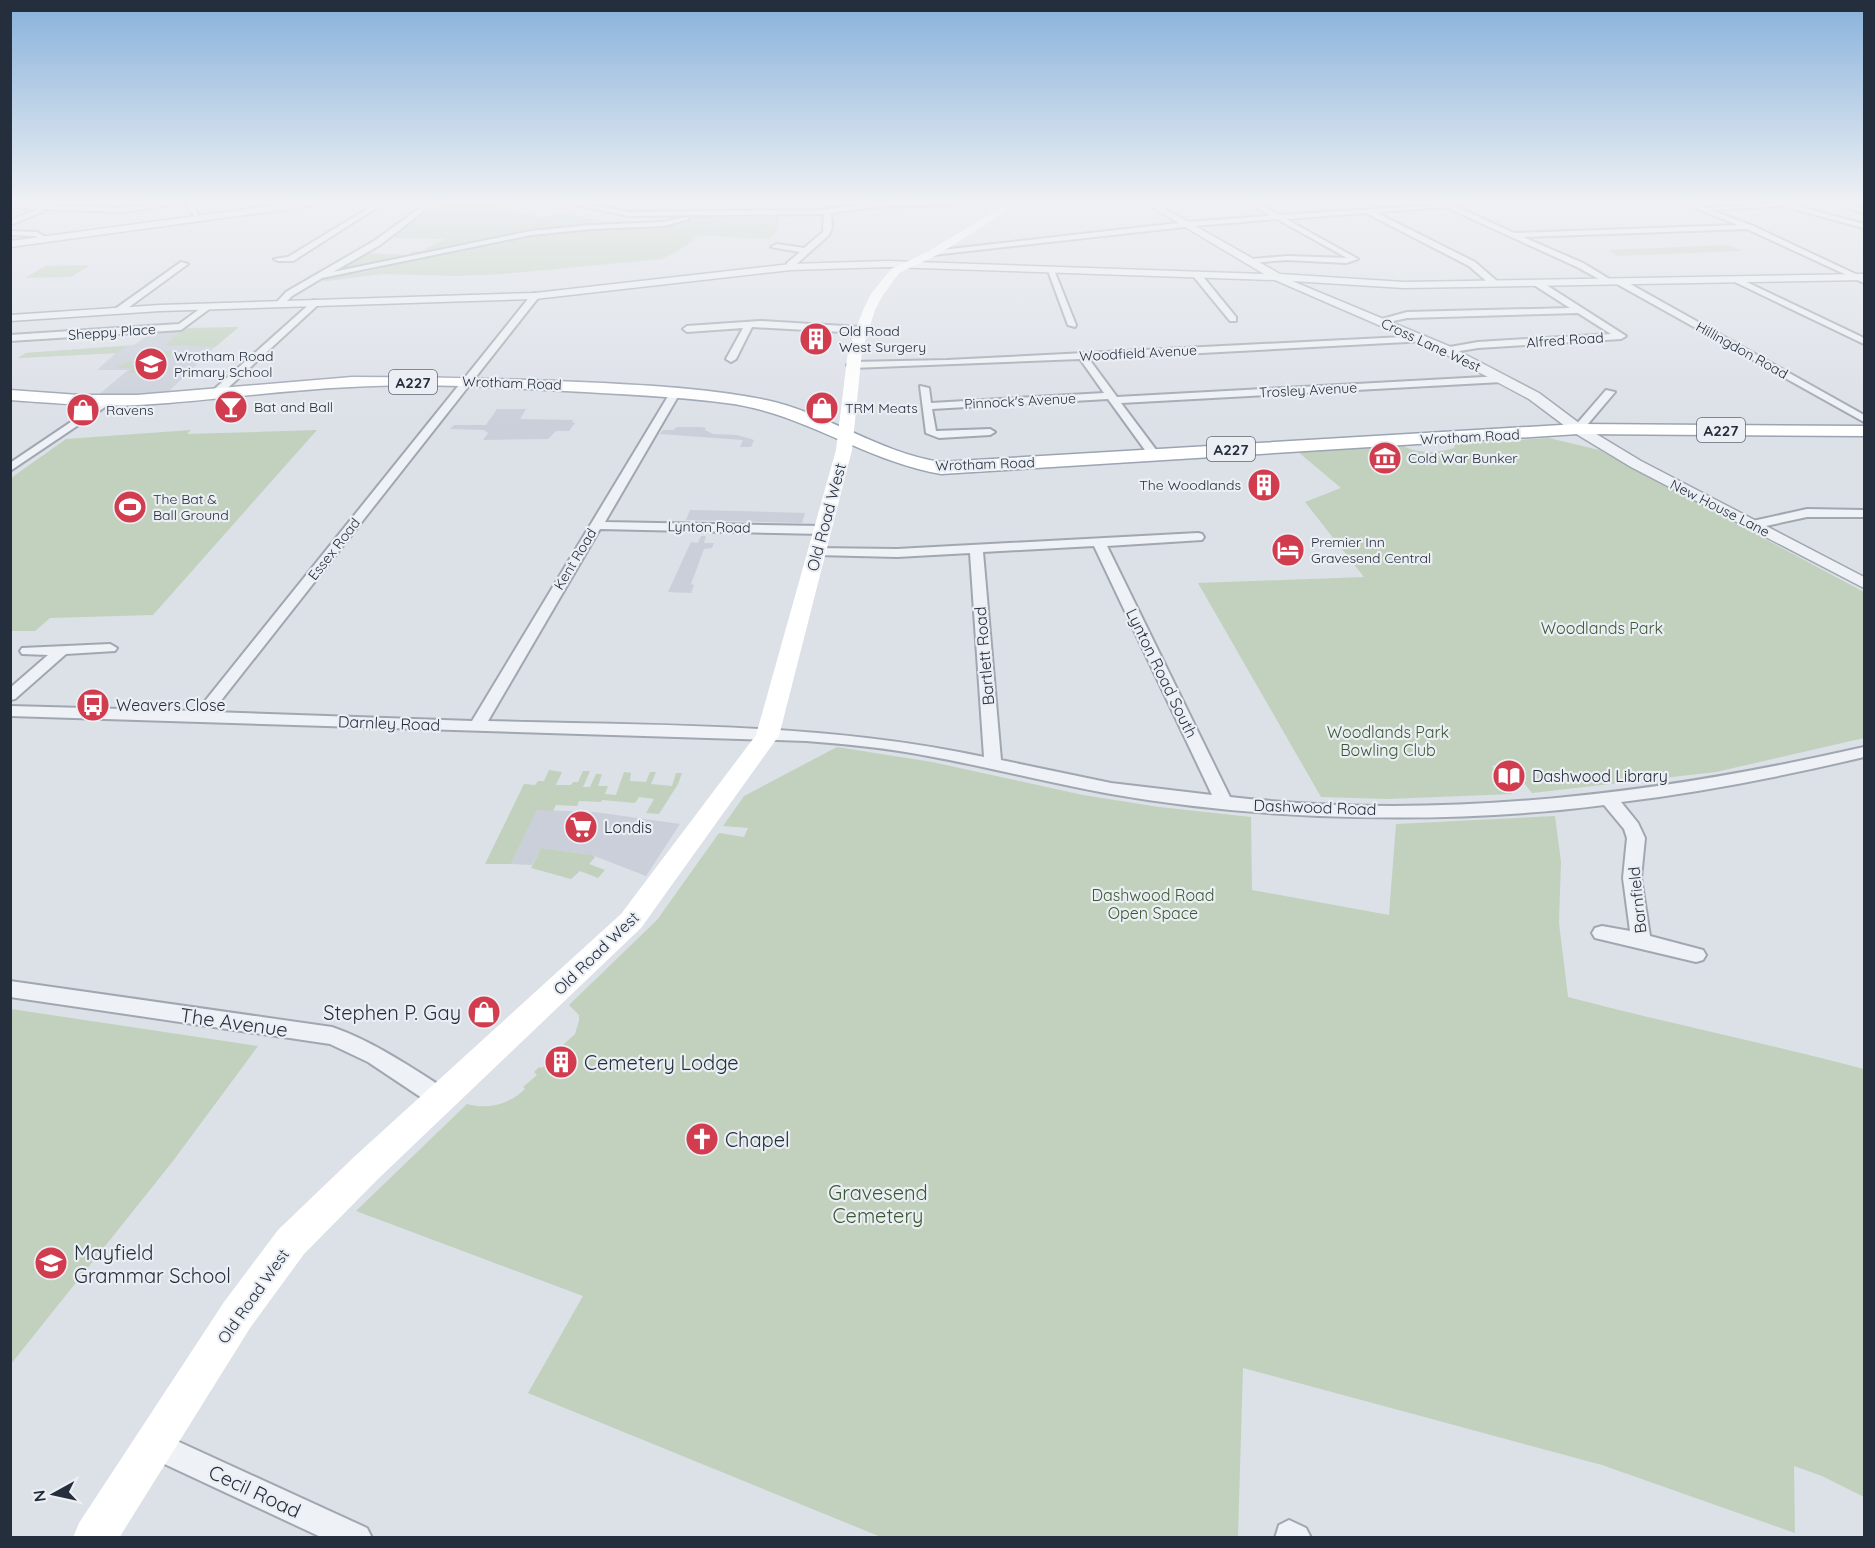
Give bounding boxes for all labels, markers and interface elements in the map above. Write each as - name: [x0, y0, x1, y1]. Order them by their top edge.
- street label: Cross Lane West: [1378, 314, 1484, 376]
- street label: Hillingdon Road: [1693, 317, 1791, 383]
- street label: Sheppy Place: [68, 320, 156, 344]
- building icon: Old Road West Surgery: [798, 321, 834, 357]
- place label: Old Road West Surgery: [839, 322, 926, 356]
- street label: Alfred Road: [1526, 328, 1604, 352]
- street label: Woodfield Avenue: [1079, 341, 1197, 365]
- school or university icon: Wrotham Road Primary School: [133, 346, 169, 382]
- place label: Wrotham Road Primary School: [174, 347, 274, 381]
- road number: A227: [389, 370, 437, 394]
- street label: Wrotham Road: [462, 372, 562, 394]
- street label: Trosley Avenue: [1258, 378, 1358, 402]
- bar icon: Bat and Ball: [213, 389, 249, 425]
- street label: Pinnock's Avenue: [964, 389, 1076, 413]
- shop icon: TRM Meats: [804, 390, 840, 426]
- shop icon: Ravens: [65, 392, 101, 428]
- place label: Bat and Ball: [254, 398, 333, 416]
- place label: TRM Meats: [845, 399, 918, 417]
- place label: Ravens: [106, 401, 154, 419]
- road number: A227: [1697, 418, 1745, 442]
- street label: Wrotham Road: [1420, 425, 1520, 449]
- road number: A227: [1207, 437, 1255, 461]
- museum icon: Cold War Bunker: [1367, 440, 1403, 476]
- place label: Cold War Bunker: [1408, 449, 1518, 467]
- street label: Wrotham Road: [935, 453, 1035, 475]
- street label: Old Road West: [802, 461, 850, 573]
- building icon: The Woodlands: [1246, 467, 1282, 503]
- street label: New House Lane: [1667, 475, 1773, 541]
- place label: The Woodlands: [1139, 476, 1241, 494]
- sports icon: The Bat & Ball Ground: [112, 489, 148, 525]
- place label: The Bat & Ball Ground: [153, 490, 229, 524]
- street label: Essex Road: [304, 514, 364, 584]
- street label: Lynton Road: [667, 517, 751, 537]
- street label: Kent Road: [550, 525, 600, 593]
- hotel icon: Premier Inn Gravesend Central: [1270, 532, 1306, 568]
- place label: Premier Inn Gravesend Central: [1311, 533, 1431, 567]
- street label: Lynton Road South: [1122, 605, 1202, 741]
- street label: Bartlett Road: [970, 606, 998, 706]
- park label: Woodlands Park: [1541, 618, 1663, 638]
- bus stop icon: Weavers Close: [75, 687, 111, 723]
- place label: Weavers Close: [116, 695, 225, 715]
- street label: Darnley Road: [338, 711, 440, 735]
- park label: Woodlands Park Bowling Club: [1327, 722, 1449, 760]
- library icon: Dashwood Library: [1491, 758, 1527, 794]
- place label: Dashwood Library: [1532, 766, 1668, 786]
- street label: Dashwood Road: [1253, 795, 1377, 819]
- supermarket icon: Londis: [563, 809, 599, 845]
- place label: Londis: [604, 817, 652, 837]
- street label: Barnfield: [1624, 866, 1650, 934]
- park label: Dashwood Road Open Space: [1092, 885, 1214, 923]
- street label: Old Road West: [549, 907, 643, 999]
- shop icon: Stephen P. Gay: [466, 994, 502, 1030]
- place label: Stephen P. Gay: [323, 1000, 461, 1025]
- street label: The Avenue: [178, 1002, 290, 1042]
- building icon: Cemetery Lodge: [543, 1044, 579, 1080]
- place label: Cemetery Lodge: [584, 1050, 739, 1075]
- church icon: Chapel: [684, 1121, 720, 1157]
- place label: Chapel: [725, 1127, 790, 1152]
- park label: Gravesend Cemetery: [828, 1180, 928, 1228]
- place label: Mayfield Grammar School: [74, 1240, 231, 1288]
- school or university icon: Mayfield Grammar School: [33, 1245, 69, 1281]
- street label: Old Road West: [213, 1245, 293, 1347]
- street label: Cecil Road: [205, 1459, 305, 1523]
- north arrow: [24, 1464, 84, 1524]
- text: N: [28, 1489, 50, 1503]

